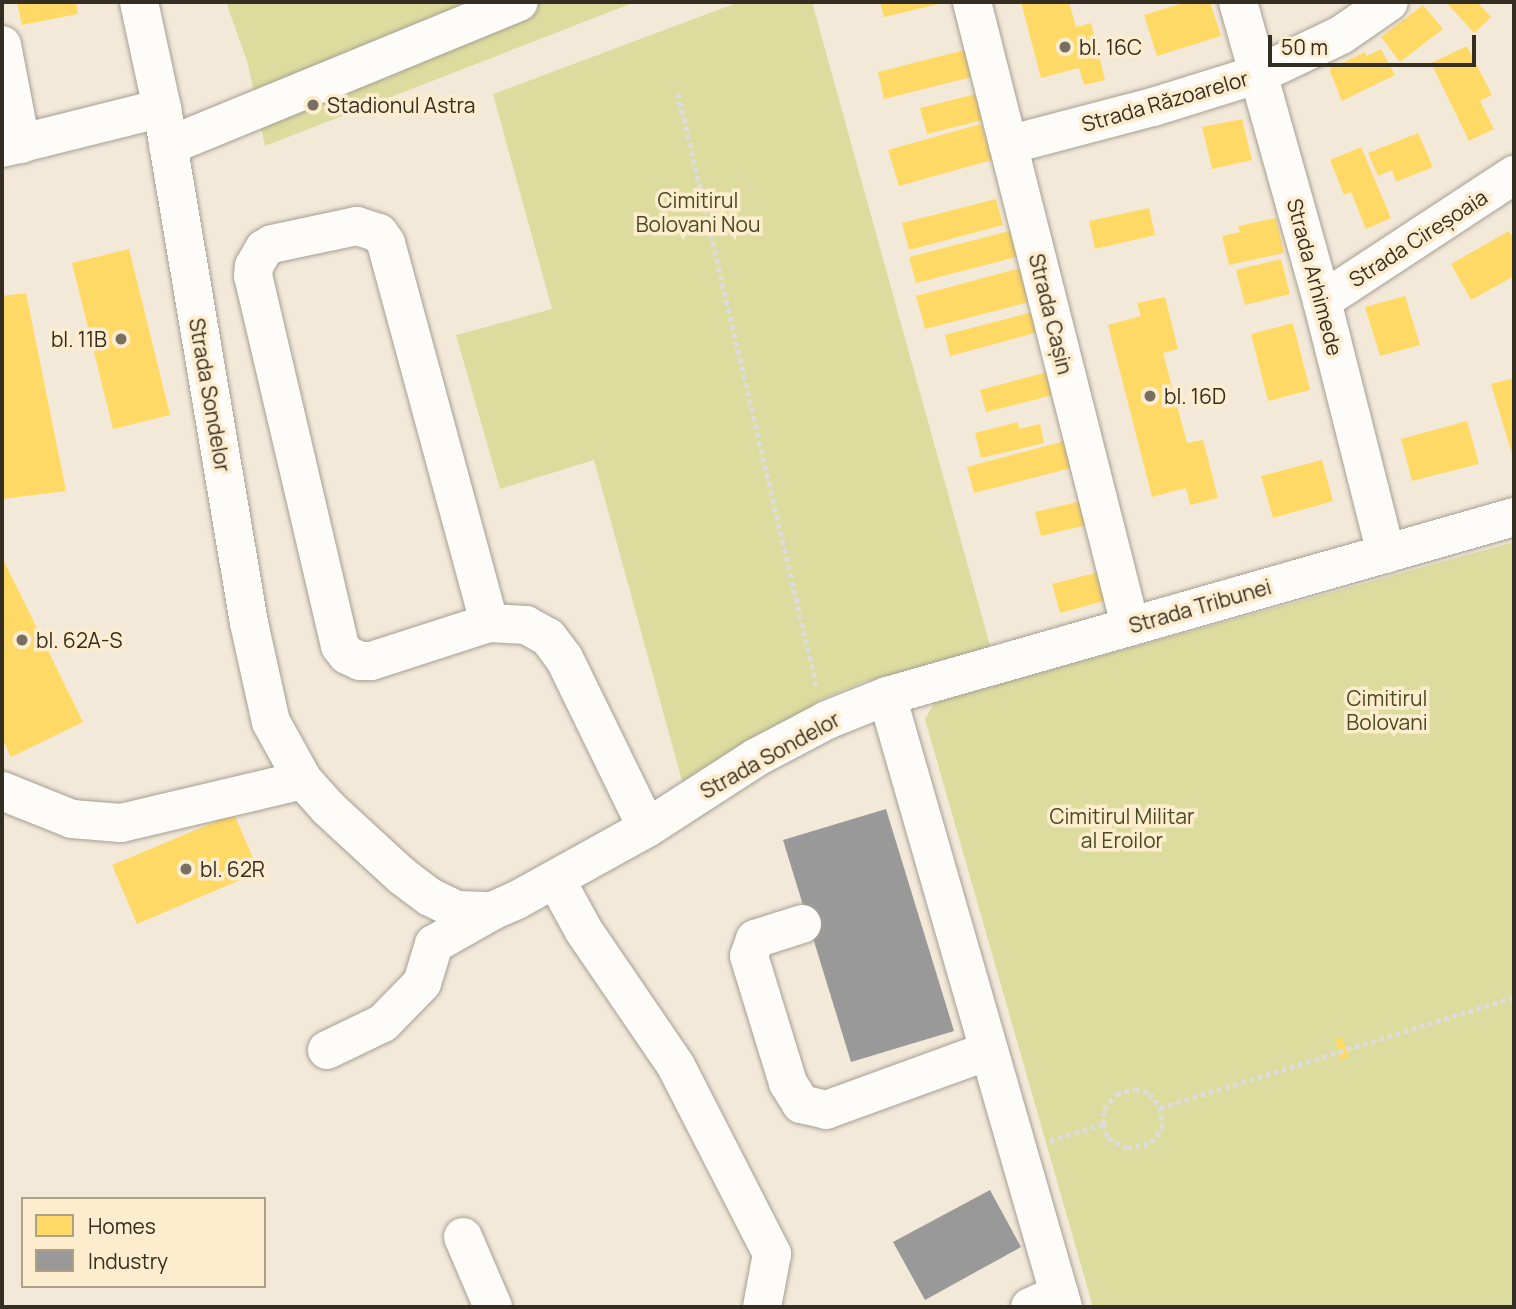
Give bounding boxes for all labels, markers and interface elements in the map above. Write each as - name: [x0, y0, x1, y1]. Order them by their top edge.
- scale bar: [1271, 21, 1479, 65]
- text: 50 m: [1281, 33, 1328, 61]
- place label: bl. 16C: [1079, 34, 1142, 60]
- marker: bl. 16C: [1057, 39, 1073, 55]
- street label: Strada Răzoarelor: [1079, 65, 1251, 137]
- place label: Stadionul Astra: [327, 92, 475, 118]
- marker: Stadionul Astra: [305, 97, 321, 113]
- street label: Strada Cireșoaia: [1344, 184, 1492, 292]
- park label: Cimitirul Bolovani Nou: [636, 187, 760, 237]
- street label: Strada Arhimede: [1282, 196, 1348, 358]
- street label: Strada Cașin: [1024, 251, 1078, 377]
- street label: Strada Sondelor: [184, 316, 236, 474]
- place label: bl. 11B: [51, 326, 107, 352]
- marker: bl. 11B: [113, 331, 129, 347]
- place label: bl. 16D: [1164, 383, 1226, 409]
- marker: bl. 16D: [1142, 388, 1158, 404]
- street label: Strada Tribunei: [1126, 574, 1274, 638]
- place label: bl. 62A-S: [36, 627, 123, 653]
- marker: bl. 62A-S: [14, 632, 30, 648]
- park label: Cimitirul Bolovani: [1346, 685, 1428, 735]
- street label: Strada Sondelor: [696, 706, 844, 804]
- park label: Cimitirul Militar al Eroilor: [1049, 803, 1195, 853]
- place label: bl. 62R: [200, 856, 265, 882]
- marker: bl. 62R: [178, 861, 194, 877]
- legend: [21, 1197, 266, 1288]
- text: Homes: [88, 1212, 156, 1240]
- text: Industry: [88, 1247, 168, 1275]

